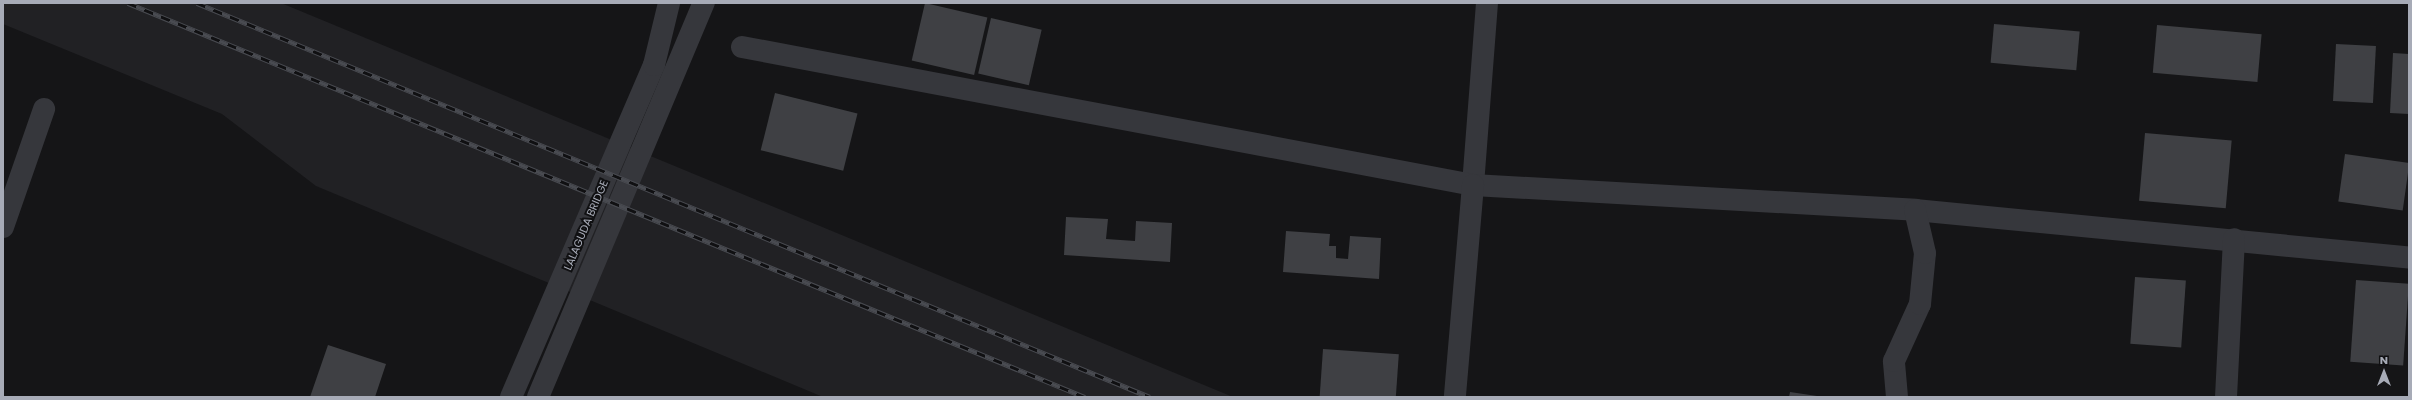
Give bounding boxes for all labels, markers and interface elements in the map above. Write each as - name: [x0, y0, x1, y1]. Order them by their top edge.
- street label: LALAGUDA BRIDGE: [561, 178, 611, 272]
- north arrow: [2364, 352, 2404, 392]
- text: N: [2380, 352, 2388, 368]

